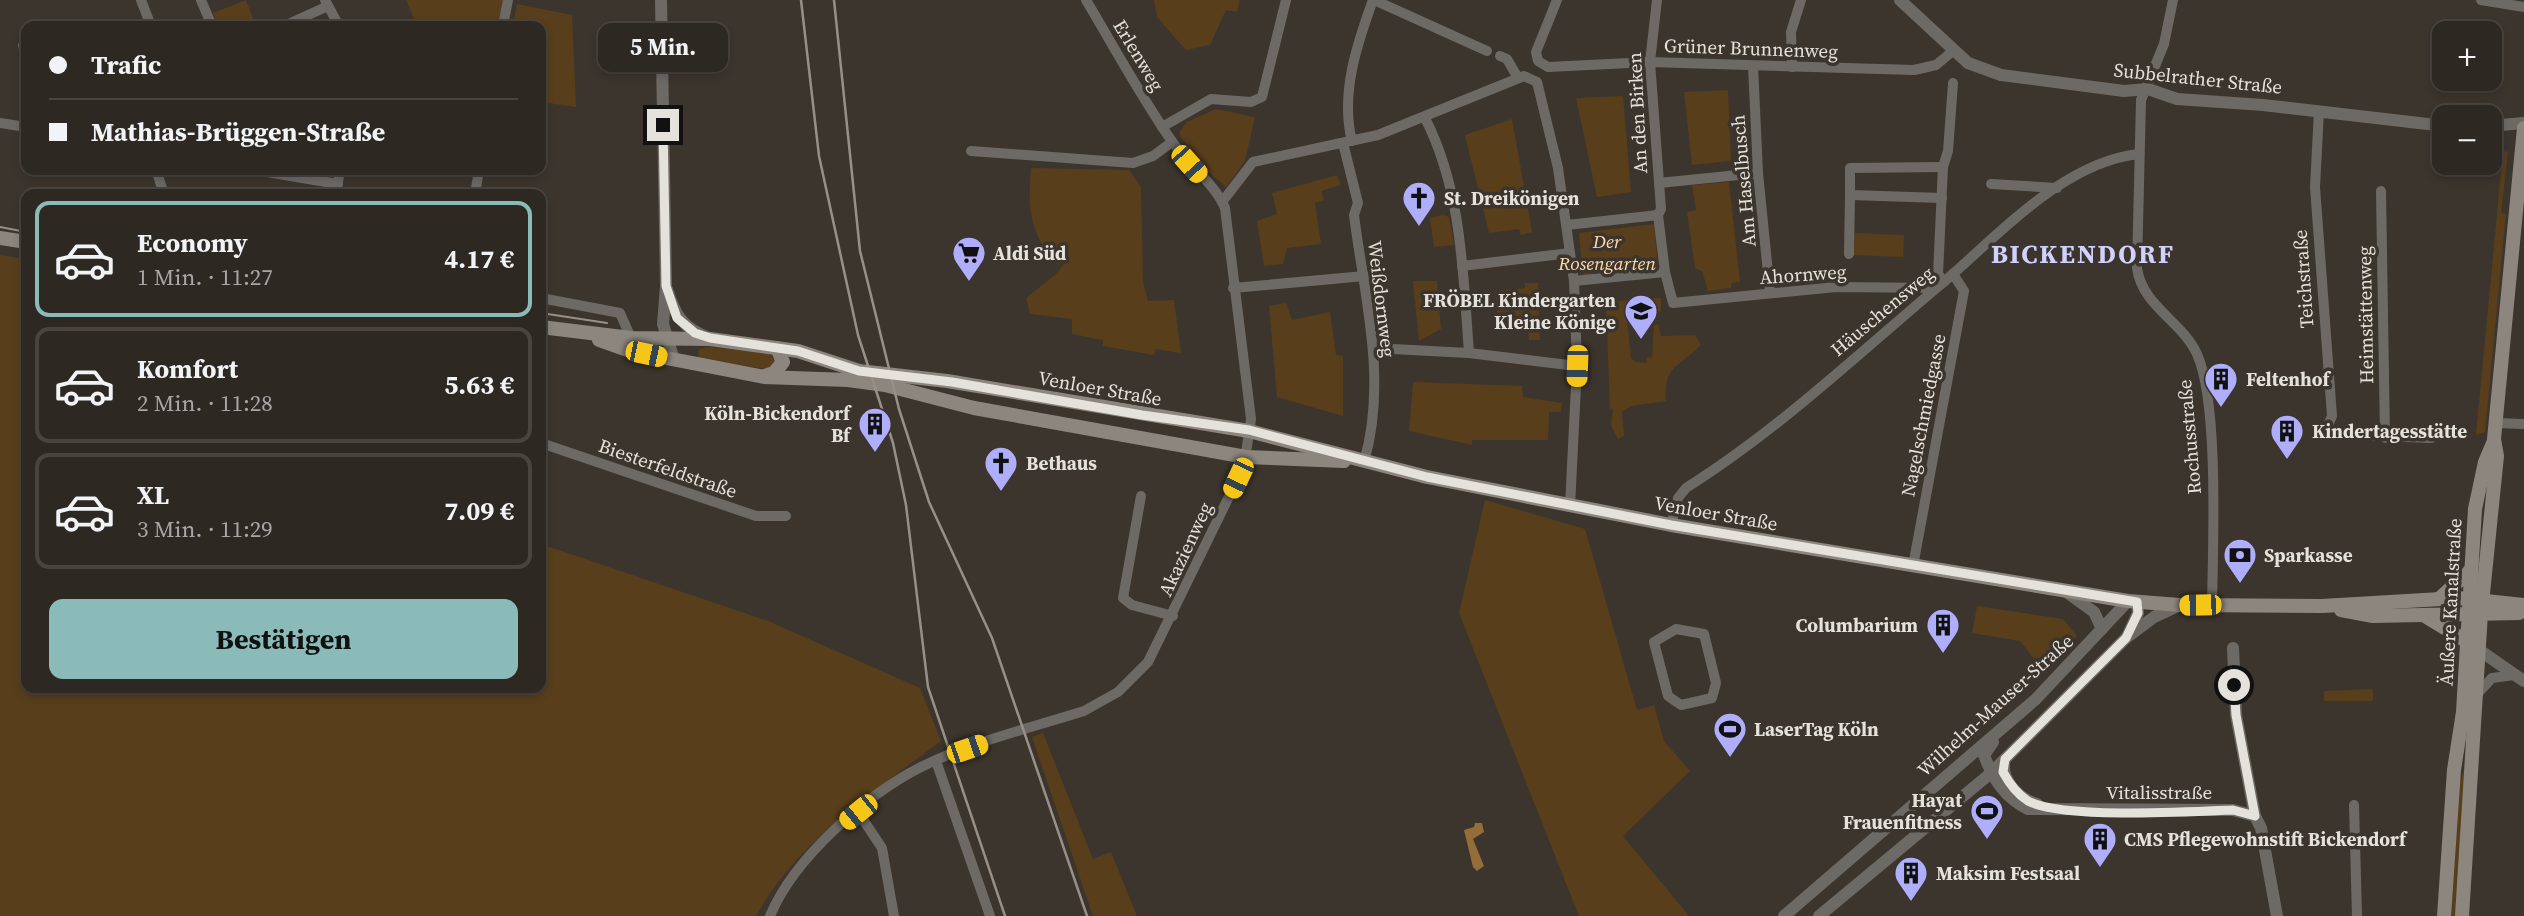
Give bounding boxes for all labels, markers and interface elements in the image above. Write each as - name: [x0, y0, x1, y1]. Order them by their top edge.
- street label: Erlenweg: [1107, 14, 1171, 96]
- map controls: [2432, 21, 2502, 175]
- button: +: [2432, 21, 2502, 91]
- callout: 5 Min.: [598, 24, 728, 72]
- text: 5 Min.: [630, 31, 696, 63]
- street label: Grüner Brunnenweg: [1664, 32, 1839, 64]
- text: Trafic: [91, 47, 161, 83]
- street label: An den Birken: [1621, 52, 1653, 174]
- street label: Subbelrather Straße: [2113, 56, 2283, 100]
- button: −: [2432, 105, 2502, 175]
- route end: [647, 109, 679, 141]
- text: Mathias-Brüggen-Straße: [91, 114, 385, 150]
- street label: Am Haselbusch: [1724, 114, 1762, 248]
- car: [1168, 141, 1211, 187]
- church icon: St. Dreikönigen: [1400, 179, 1438, 228]
- place label: St. Dreikönigen: [1444, 185, 1580, 211]
- text: Economy: [137, 225, 248, 261]
- icon: car: [53, 228, 116, 291]
- park label: Der Rosengarten: [1557, 228, 1656, 276]
- street label: Teichstraße: [2287, 229, 2319, 329]
- supermarket icon: Aldi Süd: [950, 234, 988, 283]
- district label: BICKENDORF: [1991, 236, 2175, 272]
- street label: Weißdornweg: [1362, 239, 1402, 359]
- place label: Aldi Süd: [993, 240, 1066, 266]
- text: 4.17 €: [444, 241, 514, 277]
- street label: Heimstättenweg: [2351, 246, 2379, 384]
- street label: Ahornweg: [1759, 258, 1848, 290]
- street label: Häuschensweg: [1825, 260, 1939, 362]
- text: 1 Min. · 11:27: [137, 261, 273, 293]
- place label: FRÖBEL Kindergarten Kleine Könige: [1423, 287, 1616, 335]
- school or university icon: FRÖBEL Kindergarten Kleine Könige: [1622, 292, 1660, 341]
- street label: Nagelschmiedgasse: [1894, 331, 1952, 499]
- car: [624, 339, 669, 369]
- car: [1566, 345, 1589, 387]
- text: Komfort: [137, 351, 238, 387]
- icon: car: [53, 354, 116, 417]
- building icon: Feltenhof: [2202, 360, 2240, 409]
- street label: Venloer Straße: [1036, 364, 1164, 412]
- place label: Feltenhof: [2246, 366, 2331, 392]
- text: 5.63 €: [444, 367, 514, 403]
- street label: Rochusstraße: [2171, 378, 2207, 496]
- text: 2 Min. · 11:28: [137, 387, 273, 419]
- place label: Köln-Bickendorf Bf: [704, 400, 852, 448]
- building icon: Köln-Bickendorf Bf: [856, 405, 894, 454]
- building icon: Kindertagesstätte: [2268, 412, 2306, 461]
- place label: Kindertagesstätte: [2312, 418, 2467, 444]
- street label: Biesterfeldstraße: [595, 432, 741, 504]
- church icon: Bethaus: [982, 444, 1020, 493]
- place label: Bethaus: [1026, 450, 1097, 476]
- car: [1220, 455, 1257, 501]
- text: XL: [137, 477, 169, 513]
- icon: car: [53, 480, 116, 543]
- street label: Venloer Straße: [1652, 489, 1780, 537]
- text: 7.09 €: [444, 493, 514, 529]
- street label: Akazienweg: [1152, 497, 1218, 600]
- text: 3 Min. · 11:29: [137, 513, 273, 545]
- street label: Äußere Kanalstraße: [2433, 517, 2467, 687]
- bank icon: Sparkasse: [2221, 536, 2259, 585]
- place label: Sparkasse: [2264, 542, 2353, 568]
- car: [2179, 594, 2222, 616]
- button: Bestätigen: [49, 599, 518, 679]
- building icon: Columbarium: [1924, 606, 1962, 655]
- place label: Columbarium: [1796, 612, 1918, 638]
- street label: Wilhelm-Mauser-Straße: [1911, 628, 2079, 782]
- route start: [2218, 669, 2250, 701]
- sports icon: LaserTag Köln: [1711, 710, 1749, 759]
- place label: LaserTag Köln: [1754, 716, 1879, 742]
- car: [944, 732, 991, 766]
- street label: Vitalisstraße: [2106, 779, 2212, 805]
- place label: Hayat Frauenfitness: [1843, 787, 1962, 835]
- car: [836, 791, 881, 833]
- sports icon: Hayat Frauenfitness: [1968, 792, 2006, 841]
- building icon: CMS Pflegewohnstift Bickendorf: [2081, 820, 2119, 869]
- place label: CMS Pflegewohnstift Bickendorf: [2124, 826, 2408, 852]
- building icon: Maksim Festsaal: [1892, 854, 1930, 903]
- place label: Maksim Festsaal: [1936, 860, 2080, 886]

